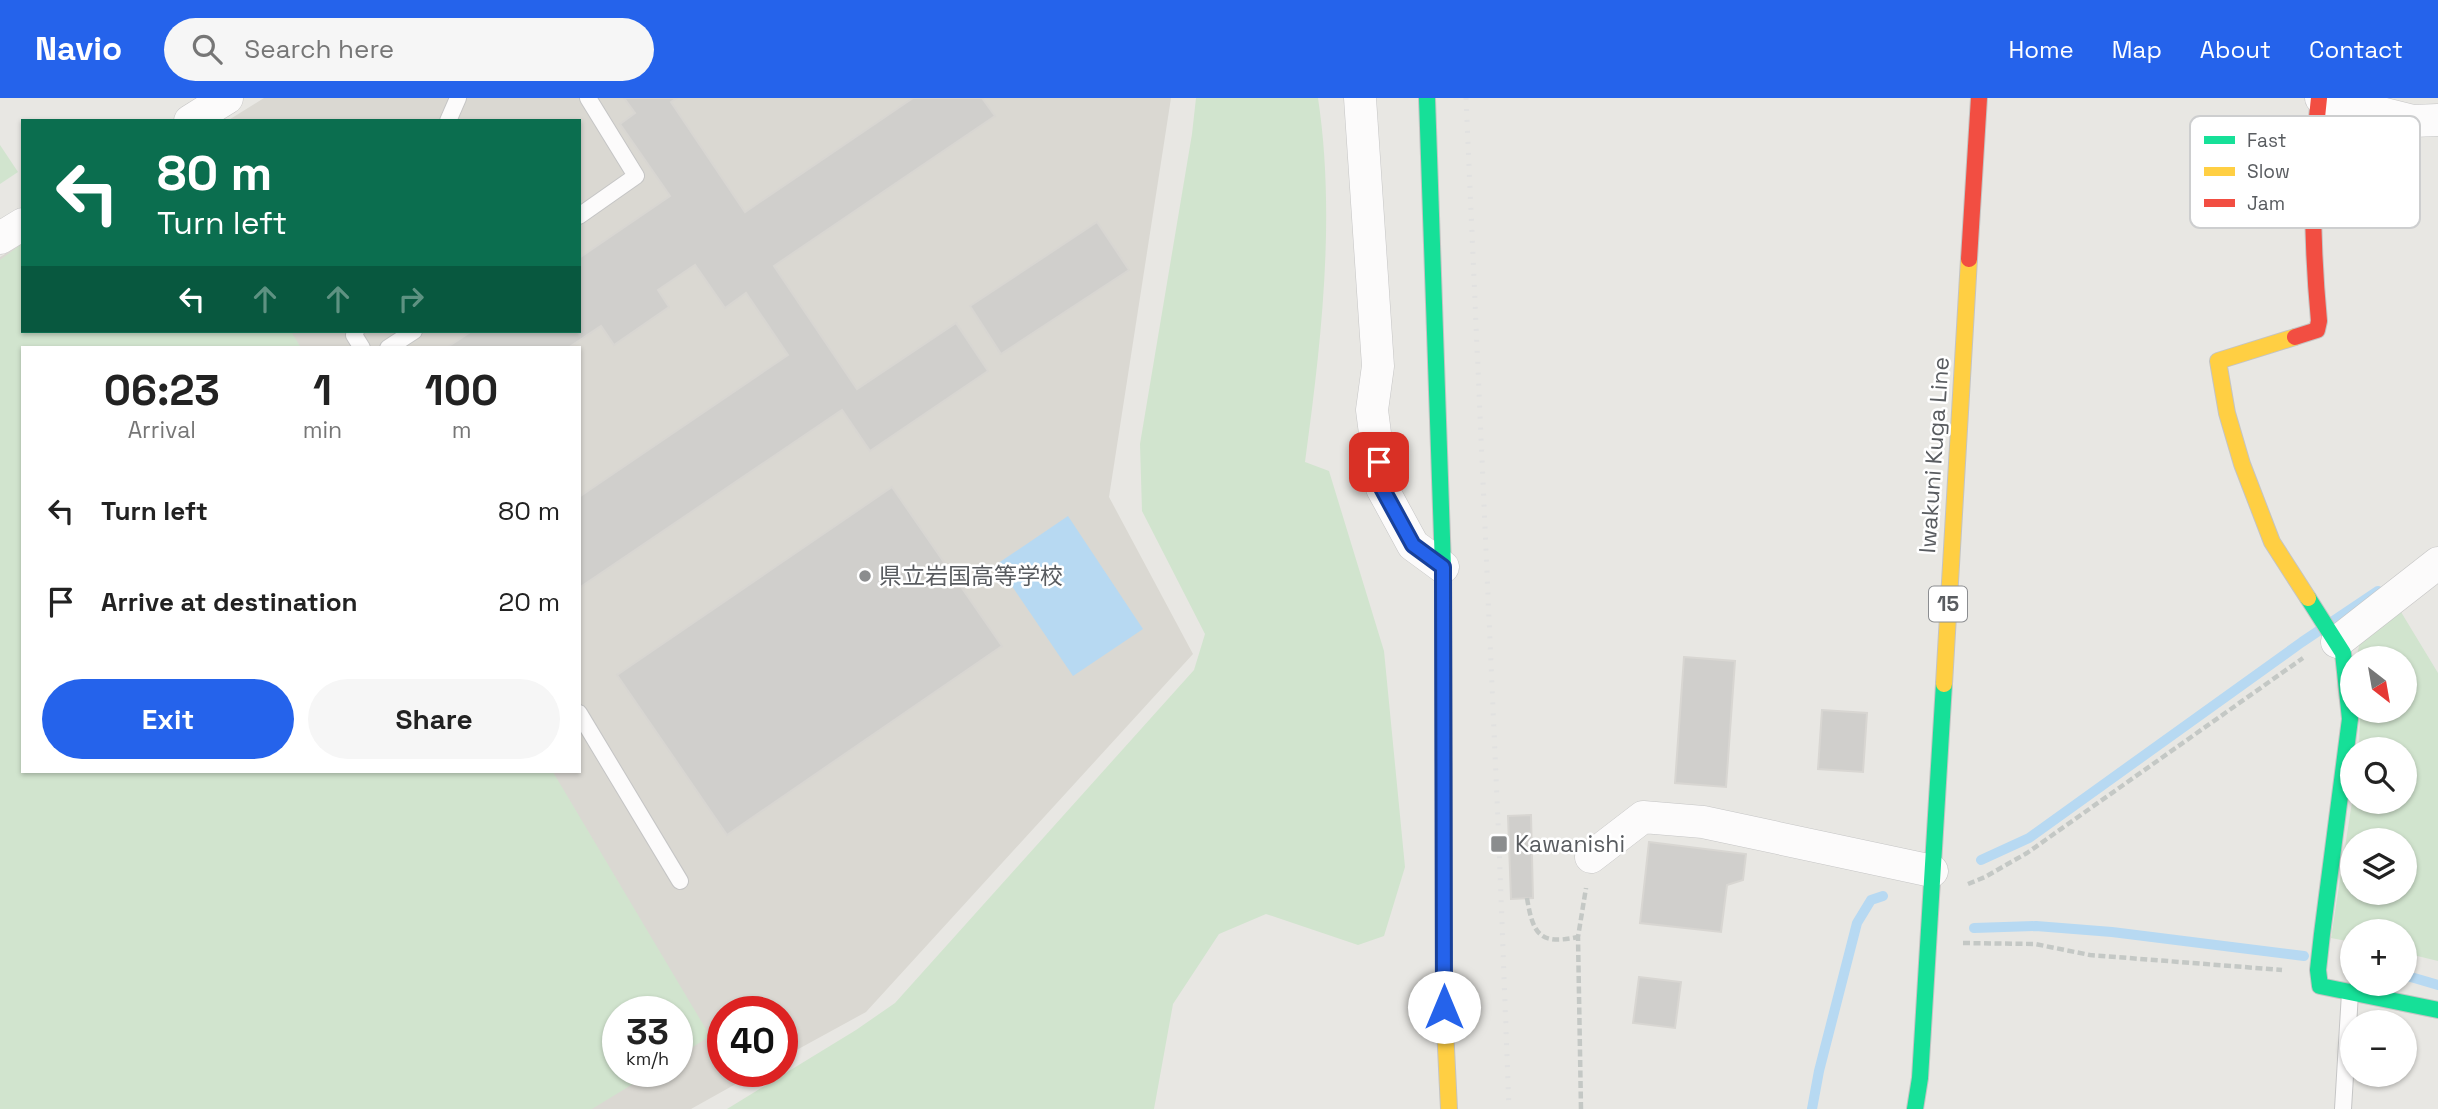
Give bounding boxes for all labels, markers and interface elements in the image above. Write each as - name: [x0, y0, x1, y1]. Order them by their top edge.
- search box: [164, 18, 654, 81]
- text: Navio: [35, 28, 122, 70]
- icon: search: [188, 30, 226, 68]
- text: Search here: [244, 32, 394, 66]
- text: Home: [2008, 34, 2074, 65]
- text: Map: [2112, 34, 2162, 65]
- text: About: [2200, 34, 2271, 65]
- text: Contact: [2309, 34, 2403, 65]
- legend: [2190, 116, 2420, 228]
- text: Fast: [2247, 128, 2287, 153]
- text: 80 m: [157, 142, 272, 204]
- icon: left: [42, 147, 133, 238]
- text: Slow: [2247, 159, 2290, 184]
- text: Jam: [2247, 191, 2285, 216]
- text: Turn left: [157, 203, 287, 243]
- icon: left: [173, 280, 211, 318]
- icon: ahead: [246, 280, 284, 318]
- icon: ahead: [319, 280, 357, 318]
- icon: right: [392, 280, 430, 318]
- street label: Iwakuni Kuga Line: [1912, 356, 1956, 554]
- text: 06:23: [104, 364, 220, 417]
- text: 1: [313, 364, 332, 417]
- text: 100: [425, 364, 498, 417]
- text: Arrival: [128, 415, 196, 445]
- text: min: [303, 415, 342, 445]
- text: m: [452, 415, 471, 445]
- pin: [1349, 432, 1409, 492]
- icon: arrive: [1360, 443, 1398, 481]
- icon: left: [42, 492, 80, 530]
- text: Turn left: [101, 494, 208, 528]
- text: 80 m: [498, 494, 560, 528]
- place label: 県立岩国高等学校: [879, 561, 1063, 591]
- marker: 県立岩国高等学校: [857, 568, 873, 584]
- icon: arrive: [42, 583, 80, 621]
- text: Arrive at destination: [101, 585, 358, 619]
- text: 20 m: [499, 585, 560, 619]
- road number: 15: [1929, 587, 1967, 622]
- north arrow: [2340, 646, 2417, 723]
- map controls: [2340, 646, 2417, 1087]
- button: Exit: [42, 679, 294, 759]
- button: Share: [308, 679, 560, 759]
- button: search: [2340, 737, 2417, 814]
- button: layers: [2340, 828, 2417, 905]
- place label: Kawanishi: [1515, 829, 1625, 859]
- marker: Kawanishi: [1489, 834, 1509, 854]
- button: +: [2340, 919, 2417, 996]
- position arrow: [1407, 970, 1481, 1044]
- speed limit sign: 40: [707, 996, 798, 1087]
- text: 33: [626, 1010, 669, 1054]
- button: −: [2340, 1010, 2417, 1087]
- text: km/h: [626, 1047, 669, 1070]

